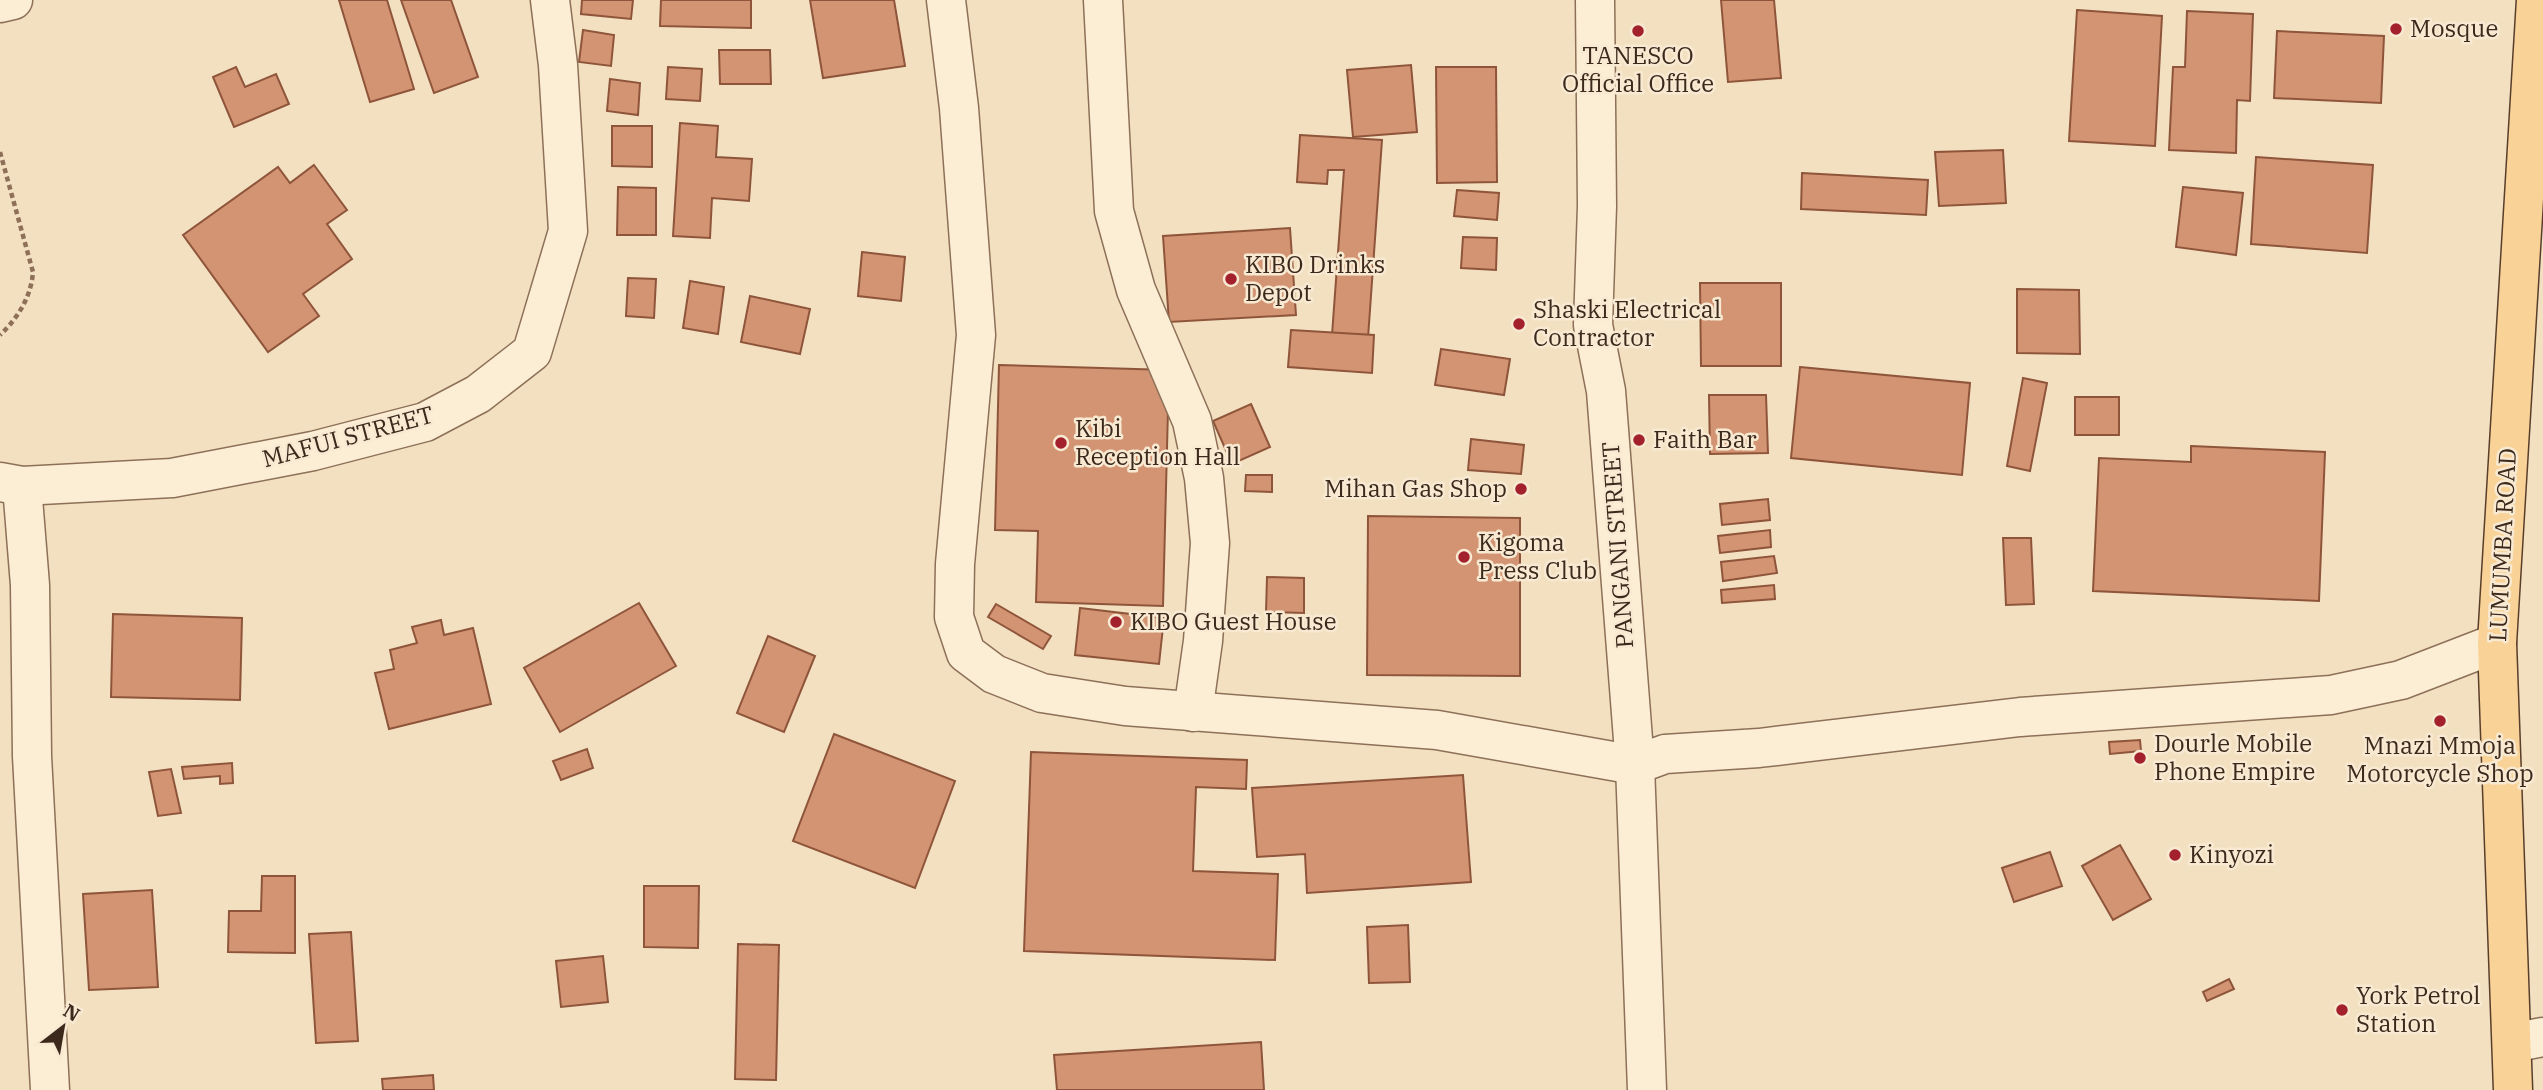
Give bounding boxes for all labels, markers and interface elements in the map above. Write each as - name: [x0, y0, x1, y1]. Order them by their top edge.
- place label: Mosque: [2410, 12, 2498, 44]
- marker: Mosque: [2388, 21, 2404, 37]
- marker: TANESCO Official Office: [1630, 23, 1646, 39]
- place label: TANESCO Official Office: [1562, 39, 1714, 99]
- place label: KIBO Drinks Depot: [1245, 248, 1385, 308]
- marker: KIBO Drinks Depot: [1223, 271, 1239, 287]
- place label: Shaski Electrical Contractor: [1533, 293, 1721, 353]
- marker: Shaski Electrical Contractor: [1511, 316, 1527, 332]
- street label: MAFUI STREET: [259, 398, 437, 474]
- place label: Kibi Reception Hall: [1075, 412, 1240, 472]
- place label: Faith Bar: [1653, 423, 1757, 455]
- marker: Faith Bar: [1631, 432, 1647, 448]
- marker: Kibi Reception Hall: [1053, 435, 1069, 451]
- street label: PANGANI STREET: [1594, 441, 1640, 649]
- street label: LUMUMBA ROAD: [2481, 447, 2523, 643]
- place label: Mihan Gas Shop: [1324, 472, 1507, 504]
- marker: Mihan Gas Shop: [1513, 481, 1529, 497]
- place label: Kigoma Press Club: [1478, 526, 1597, 586]
- marker: Kigoma Press Club: [1456, 549, 1472, 565]
- place label: KIBO Guest House: [1130, 605, 1337, 637]
- marker: KIBO Guest House: [1108, 614, 1124, 630]
- marker: Mnazi Mmoja Motorcycle Shop: [2432, 713, 2448, 729]
- place label: Dourle Mobile Phone Empire: [2154, 727, 2315, 787]
- place label: Mnazi Mmoja Motorcycle Shop: [2346, 729, 2534, 789]
- marker: Dourle Mobile Phone Empire: [2132, 750, 2148, 766]
- place label: Kinyozi: [2189, 838, 2274, 870]
- marker: Kinyozi: [2167, 847, 2183, 863]
- place label: York Petrol Station: [2356, 979, 2481, 1039]
- north arrow: [28, 992, 98, 1062]
- text: N: [59, 998, 84, 1027]
- marker: York Petrol Station: [2334, 1002, 2350, 1018]

